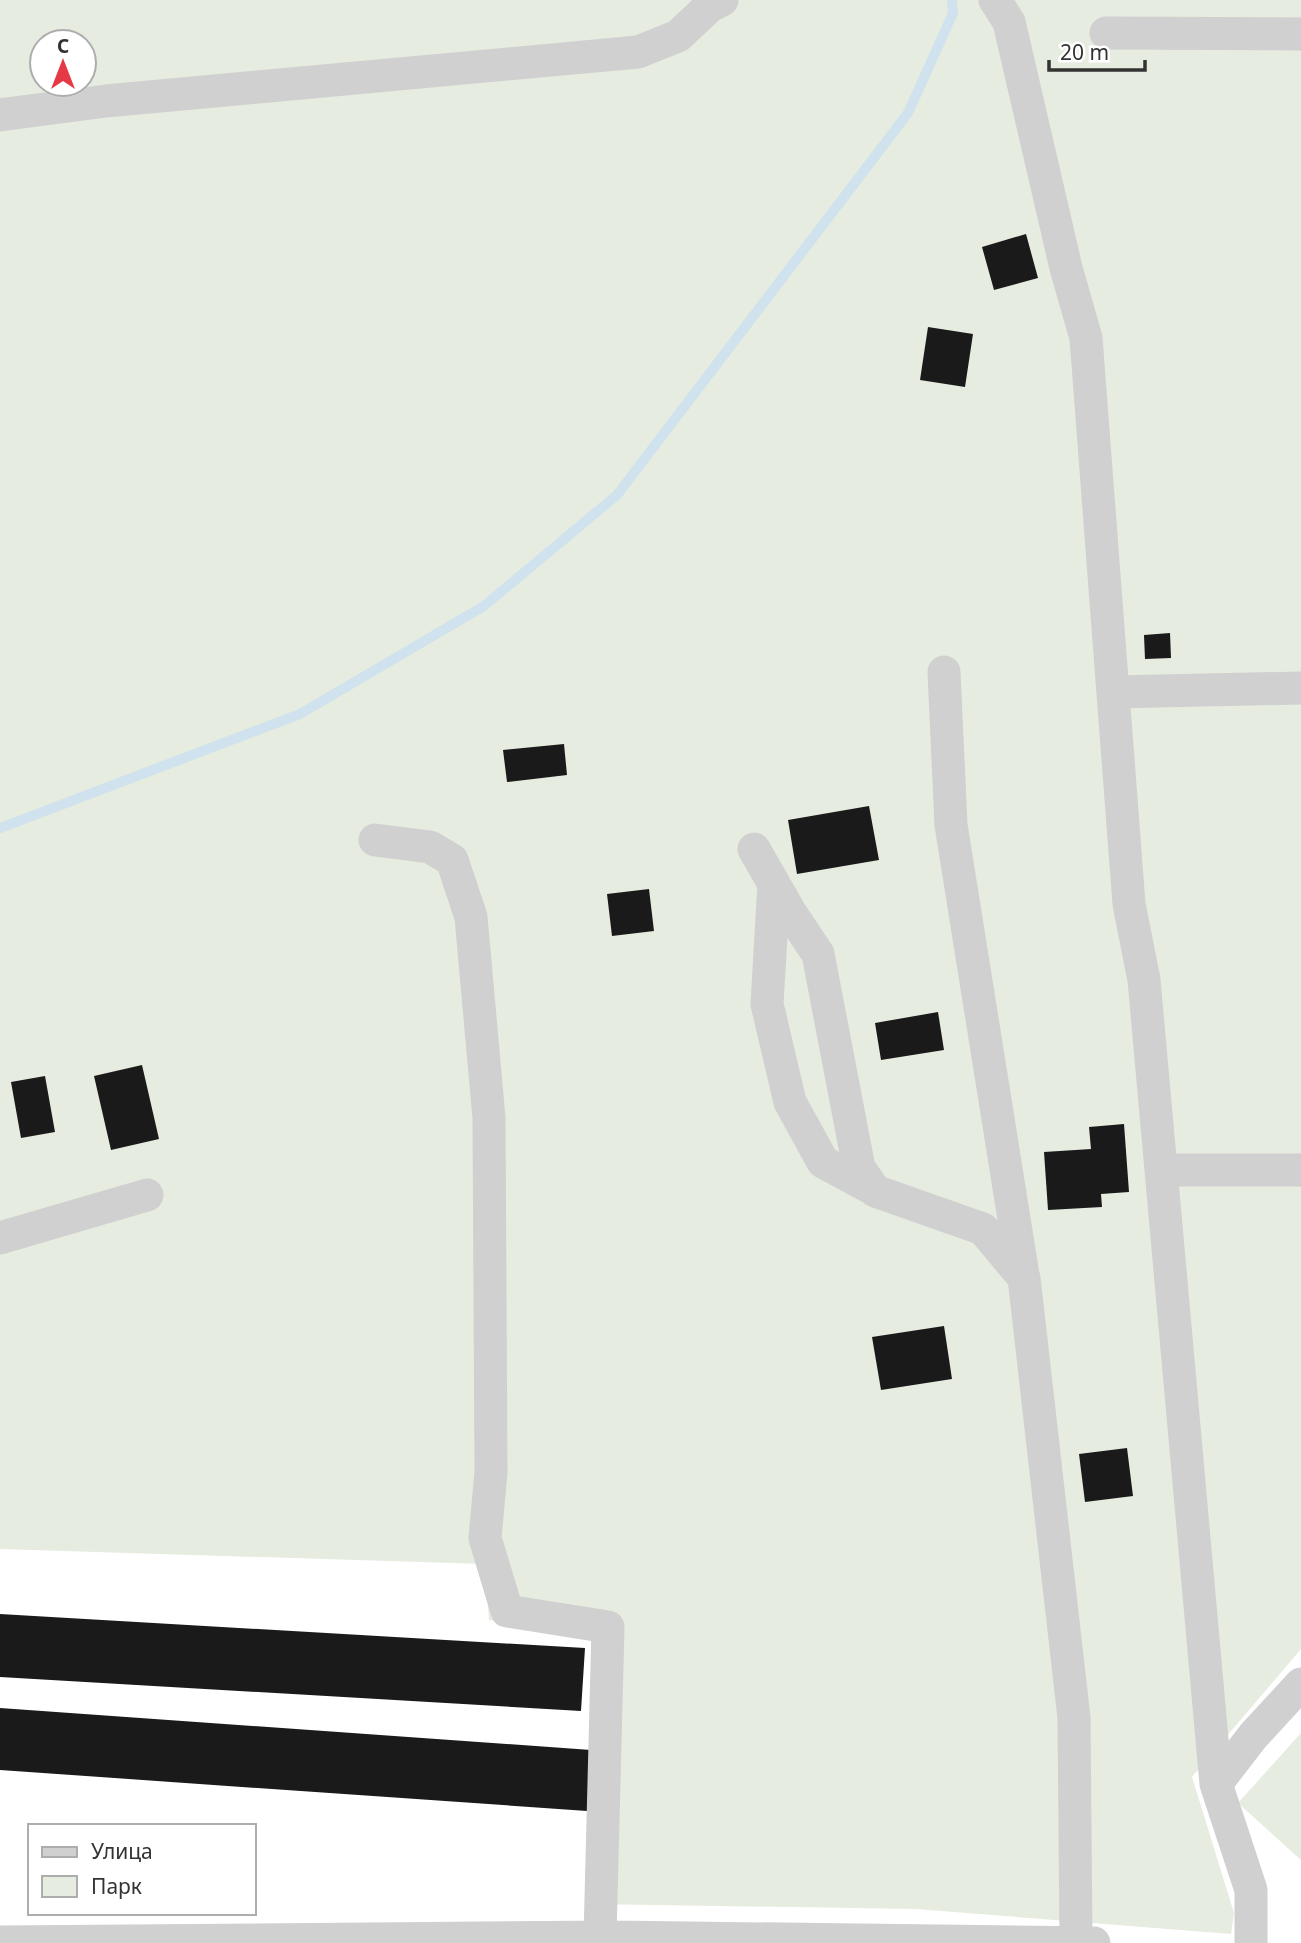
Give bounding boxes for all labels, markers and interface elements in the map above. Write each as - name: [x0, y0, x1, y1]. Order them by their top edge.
- north arrow: [28, 28, 98, 98]
- scale bar: [1049, 28, 1145, 72]
- text: С: [57, 33, 69, 59]
- text: 20 m: [1060, 38, 1109, 66]
- legend: [28, 1824, 256, 1915]
- text: Улица: [91, 1837, 153, 1865]
- text: Парк: [91, 1872, 142, 1900]

